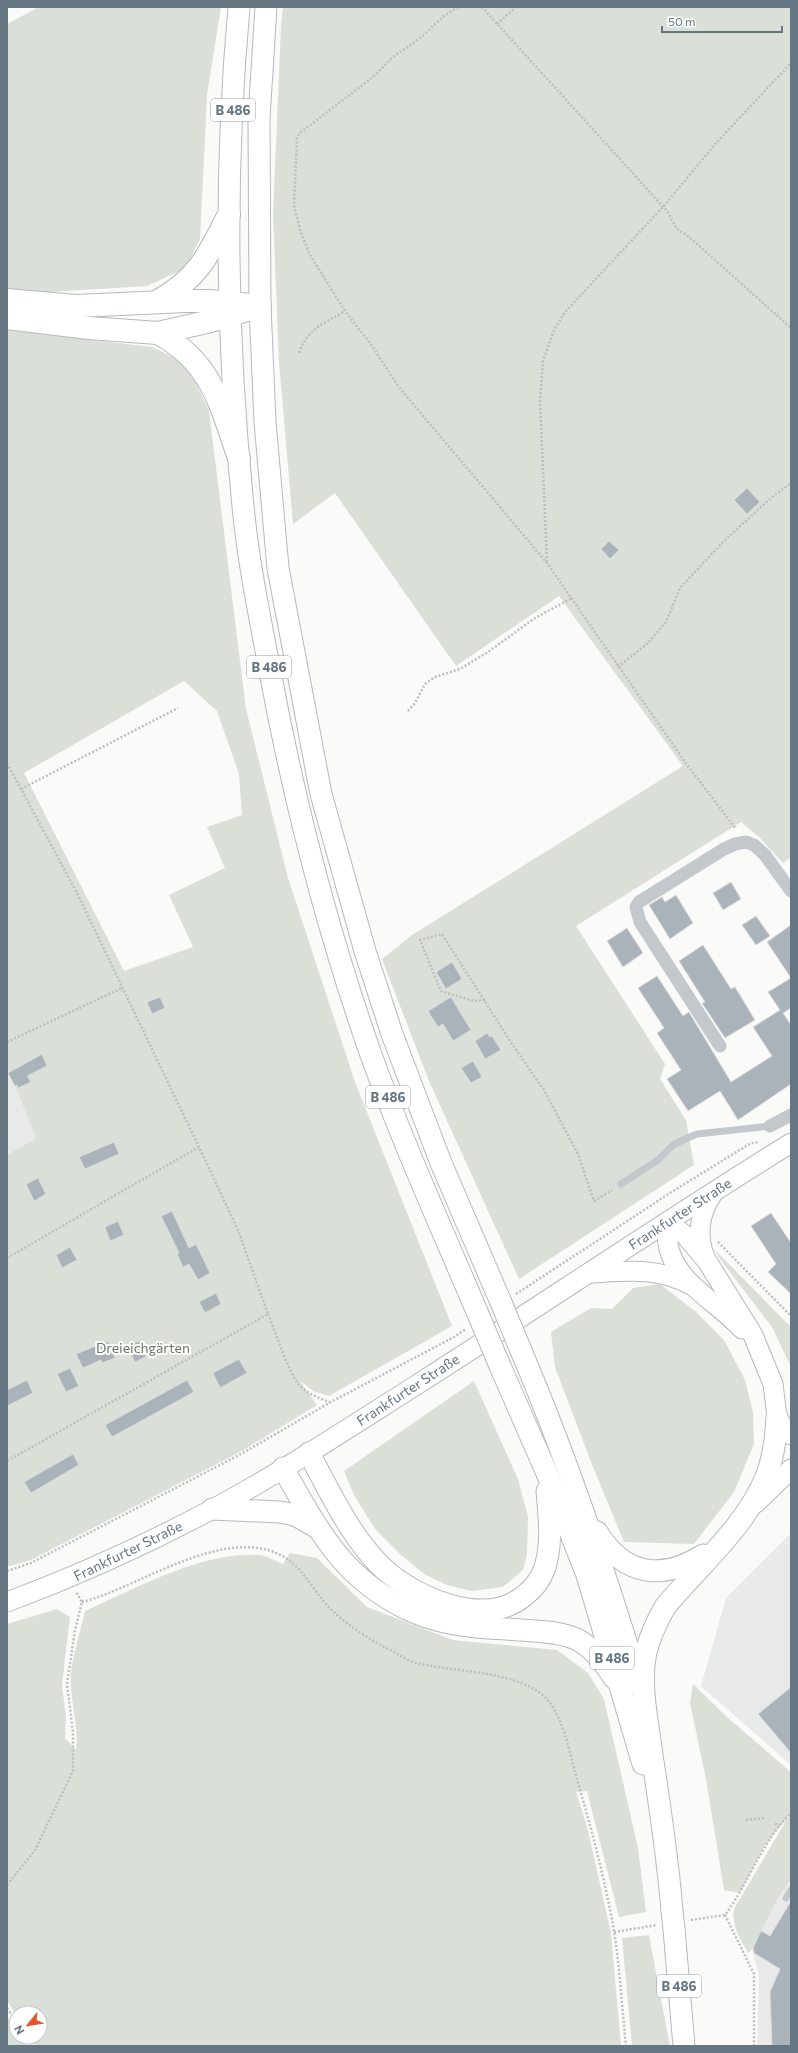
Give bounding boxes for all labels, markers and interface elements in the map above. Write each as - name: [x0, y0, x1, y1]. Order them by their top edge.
- scale bar: [662, 8, 782, 34]
- text: 50 m: [668, 14, 696, 28]
- road number: B 486: [211, 99, 255, 121]
- road number: B 486: [247, 656, 291, 678]
- road number: B 486: [366, 1086, 410, 1108]
- street label: Frankfurter Straße: [625, 1174, 734, 1253]
- park label: Dreieichgärten: [96, 1339, 190, 1356]
- street label: Frankfurter Straße: [353, 1350, 462, 1429]
- street label: Frankfurter Straße: [71, 1517, 185, 1584]
- road number: B 486: [590, 1647, 634, 1669]
- road number: B 486: [657, 1975, 701, 1997]
- north arrow: [8, 2005, 48, 2045]
- text: N: [11, 2023, 27, 2037]

